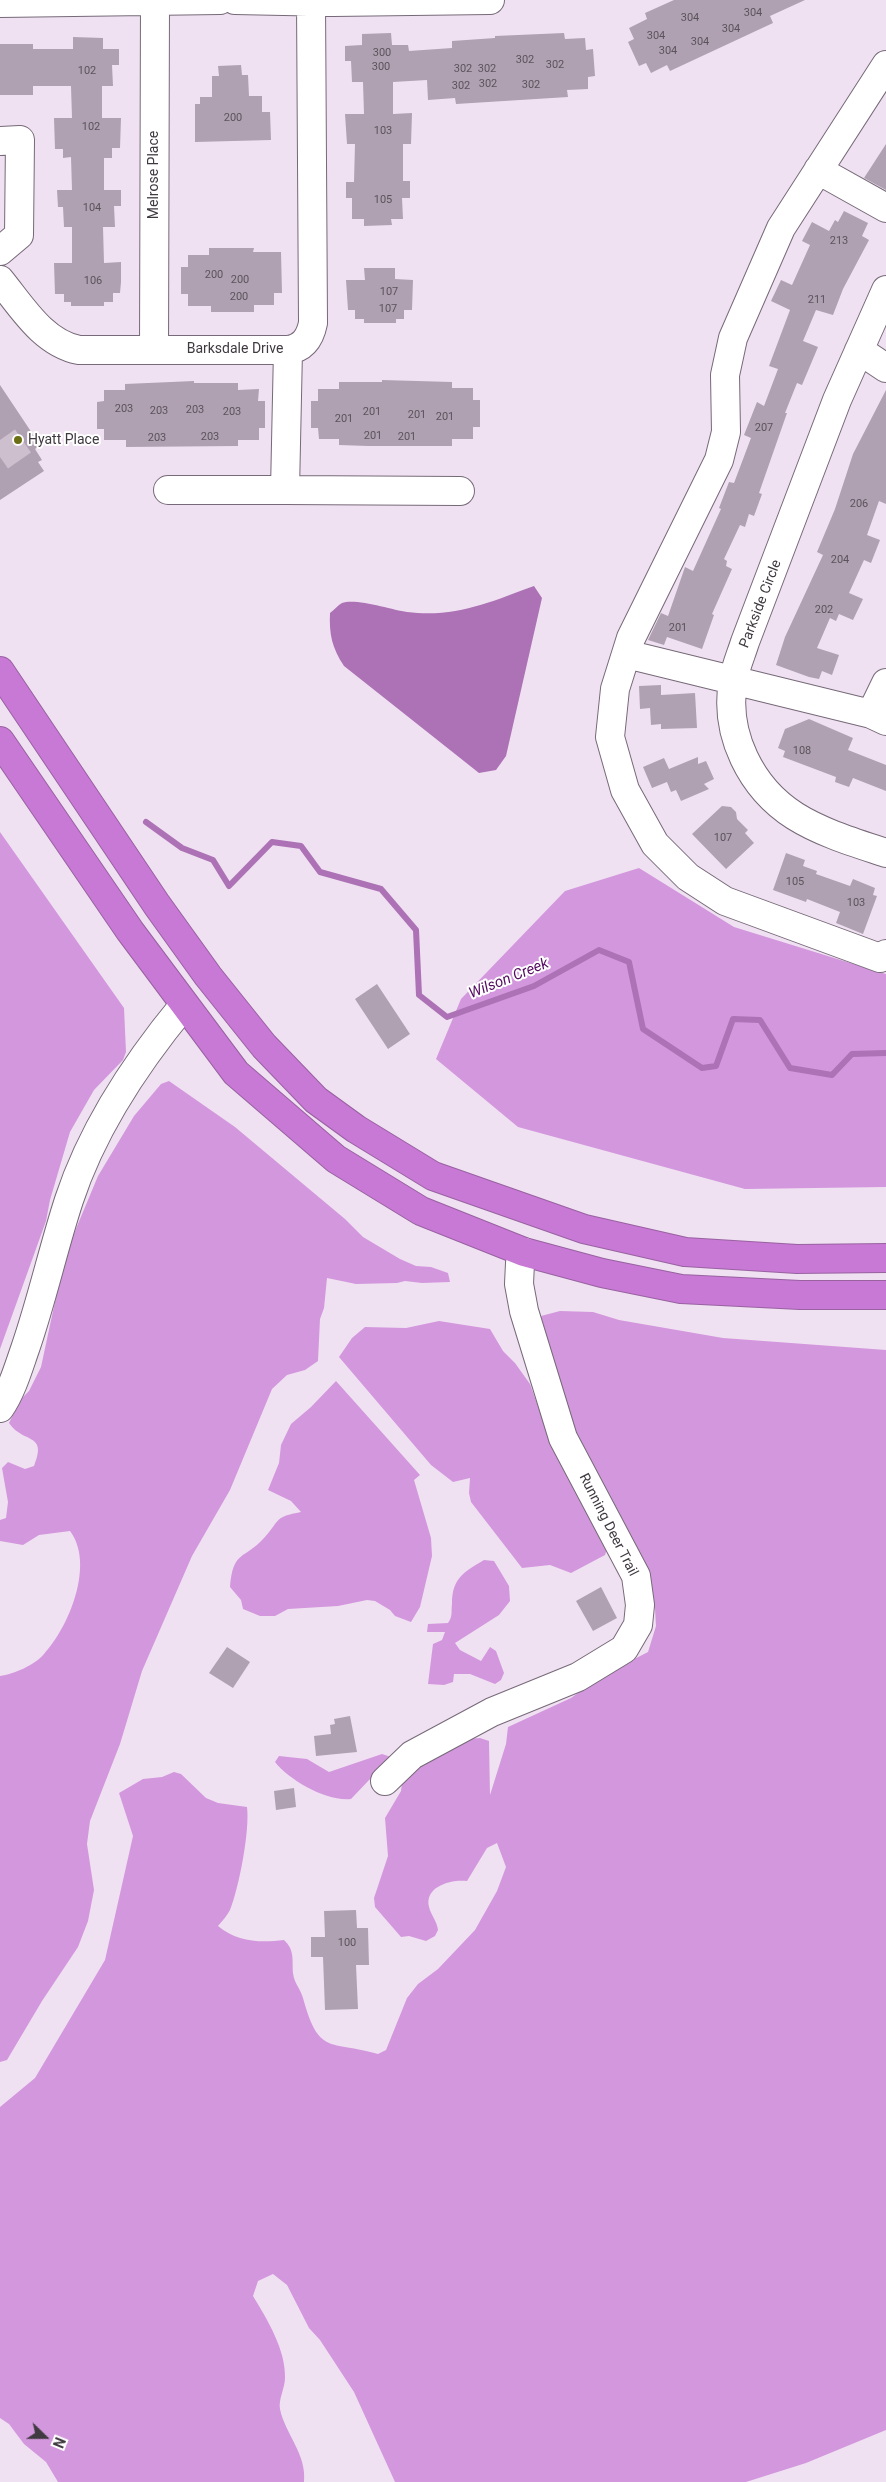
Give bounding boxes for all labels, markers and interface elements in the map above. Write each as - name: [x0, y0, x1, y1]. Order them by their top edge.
- house number: 304: [744, 6, 762, 20]
- house number: 304: [681, 11, 699, 25]
- house number: 304: [722, 22, 740, 36]
- house number: 304: [647, 29, 665, 43]
- house number: 304: [691, 35, 709, 49]
- house number: 304: [659, 44, 677, 58]
- house number: 300: [373, 46, 391, 60]
- house number: 302: [516, 53, 534, 67]
- house number: 302: [546, 58, 564, 72]
- house number: 300: [372, 60, 390, 74]
- house number: 302: [454, 62, 472, 76]
- house number: 302: [478, 62, 496, 76]
- house number: 102: [78, 64, 96, 78]
- house number: 302: [479, 77, 497, 91]
- house number: 302: [522, 78, 540, 92]
- house number: 302: [452, 79, 470, 93]
- house number: 200: [224, 111, 242, 125]
- house number: 102: [82, 120, 100, 134]
- house number: 103: [374, 124, 392, 138]
- street label: Melrose Place: [146, 131, 162, 219]
- house number: 105: [374, 193, 392, 207]
- house number: 104: [83, 201, 101, 215]
- house number: 213: [830, 234, 848, 248]
- house number: 200: [205, 268, 223, 282]
- house number: 200: [231, 273, 249, 287]
- house number: 106: [84, 274, 102, 288]
- house number: 107: [380, 285, 398, 299]
- house number: 200: [230, 290, 248, 304]
- house number: 211: [808, 293, 826, 307]
- house number: 107: [379, 302, 397, 316]
- street label: Barksdale Drive: [187, 341, 283, 357]
- house number: 203: [115, 402, 133, 416]
- house number: 203: [186, 403, 204, 417]
- house number: 203: [150, 404, 168, 418]
- house number: 203: [223, 405, 241, 419]
- house number: 201: [363, 405, 381, 419]
- house number: 201: [408, 408, 426, 422]
- house number: 201: [436, 410, 454, 424]
- house number: 201: [335, 412, 353, 426]
- house number: 207: [755, 421, 773, 435]
- house number: 201: [364, 429, 382, 443]
- house number: 203: [201, 430, 219, 444]
- house number: 201: [398, 430, 416, 444]
- house number: 203: [148, 431, 166, 445]
- place label: Hyatt Place: [28, 432, 99, 448]
- marker: Hyatt Place: [12, 434, 24, 446]
- house number: 206: [850, 497, 868, 511]
- house number: 204: [831, 553, 849, 567]
- street label: Parkside Circle: [737, 558, 785, 650]
- house number: 202: [815, 603, 833, 617]
- house number: 201: [669, 621, 687, 635]
- house number: 108: [793, 744, 811, 758]
- house number: 107: [714, 831, 732, 845]
- house number: 105: [786, 875, 804, 889]
- house number: 103: [847, 896, 865, 910]
- water label: Wilson Creek: [466, 955, 552, 1003]
- street label: Running Deer Trail: [575, 1471, 641, 1579]
- house number: 100: [338, 1936, 356, 1950]
- north arrow: [20, 2412, 70, 2462]
- text: N: [50, 2435, 68, 2450]

